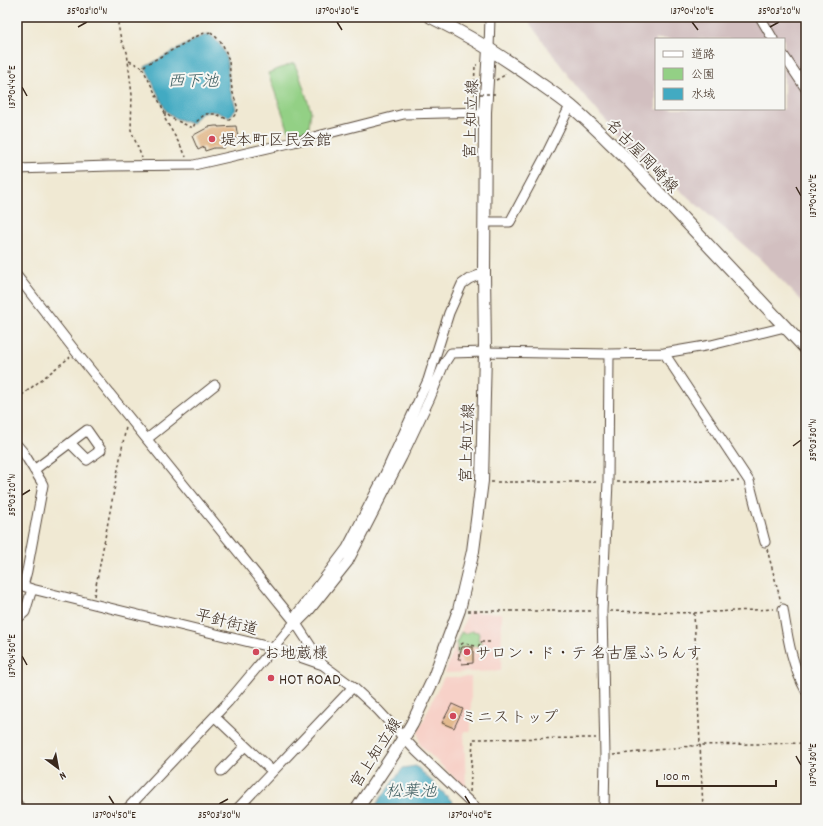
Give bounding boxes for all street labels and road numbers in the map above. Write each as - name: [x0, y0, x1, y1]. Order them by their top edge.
- street label: 宮上知立線: [460, 79, 485, 159]
- street label: 名古屋岡崎線: [600, 114, 683, 199]
- street label: 宮上知立線: [456, 403, 481, 483]
- street label: 平針街道: [193, 605, 260, 642]
- street label: 宮上知立線: [346, 714, 409, 793]

